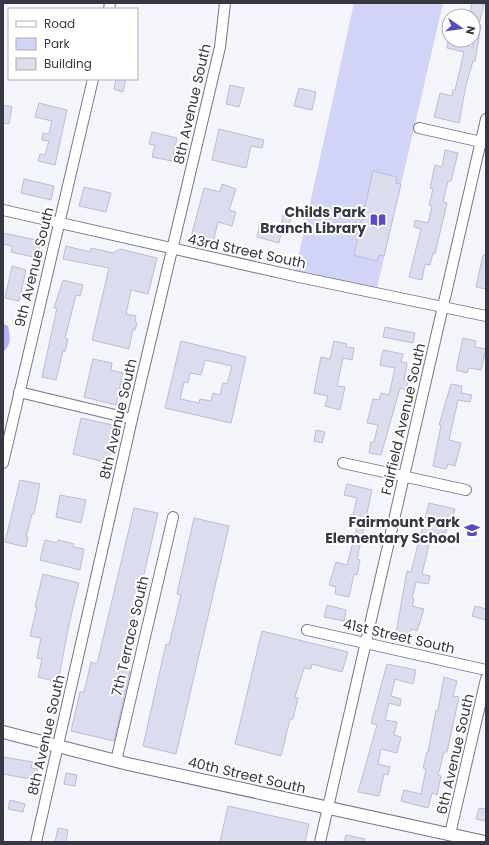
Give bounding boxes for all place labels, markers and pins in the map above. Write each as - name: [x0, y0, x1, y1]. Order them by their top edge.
- place label: Childs Park Branch Library: [260, 202, 366, 238]
- library icon: Childs Park Branch Library: [369, 211, 387, 229]
- place label: Fairmount Park Elementary School: [325, 512, 460, 548]
- school or university icon: Fairmount Park Elementary School: [463, 521, 481, 539]

